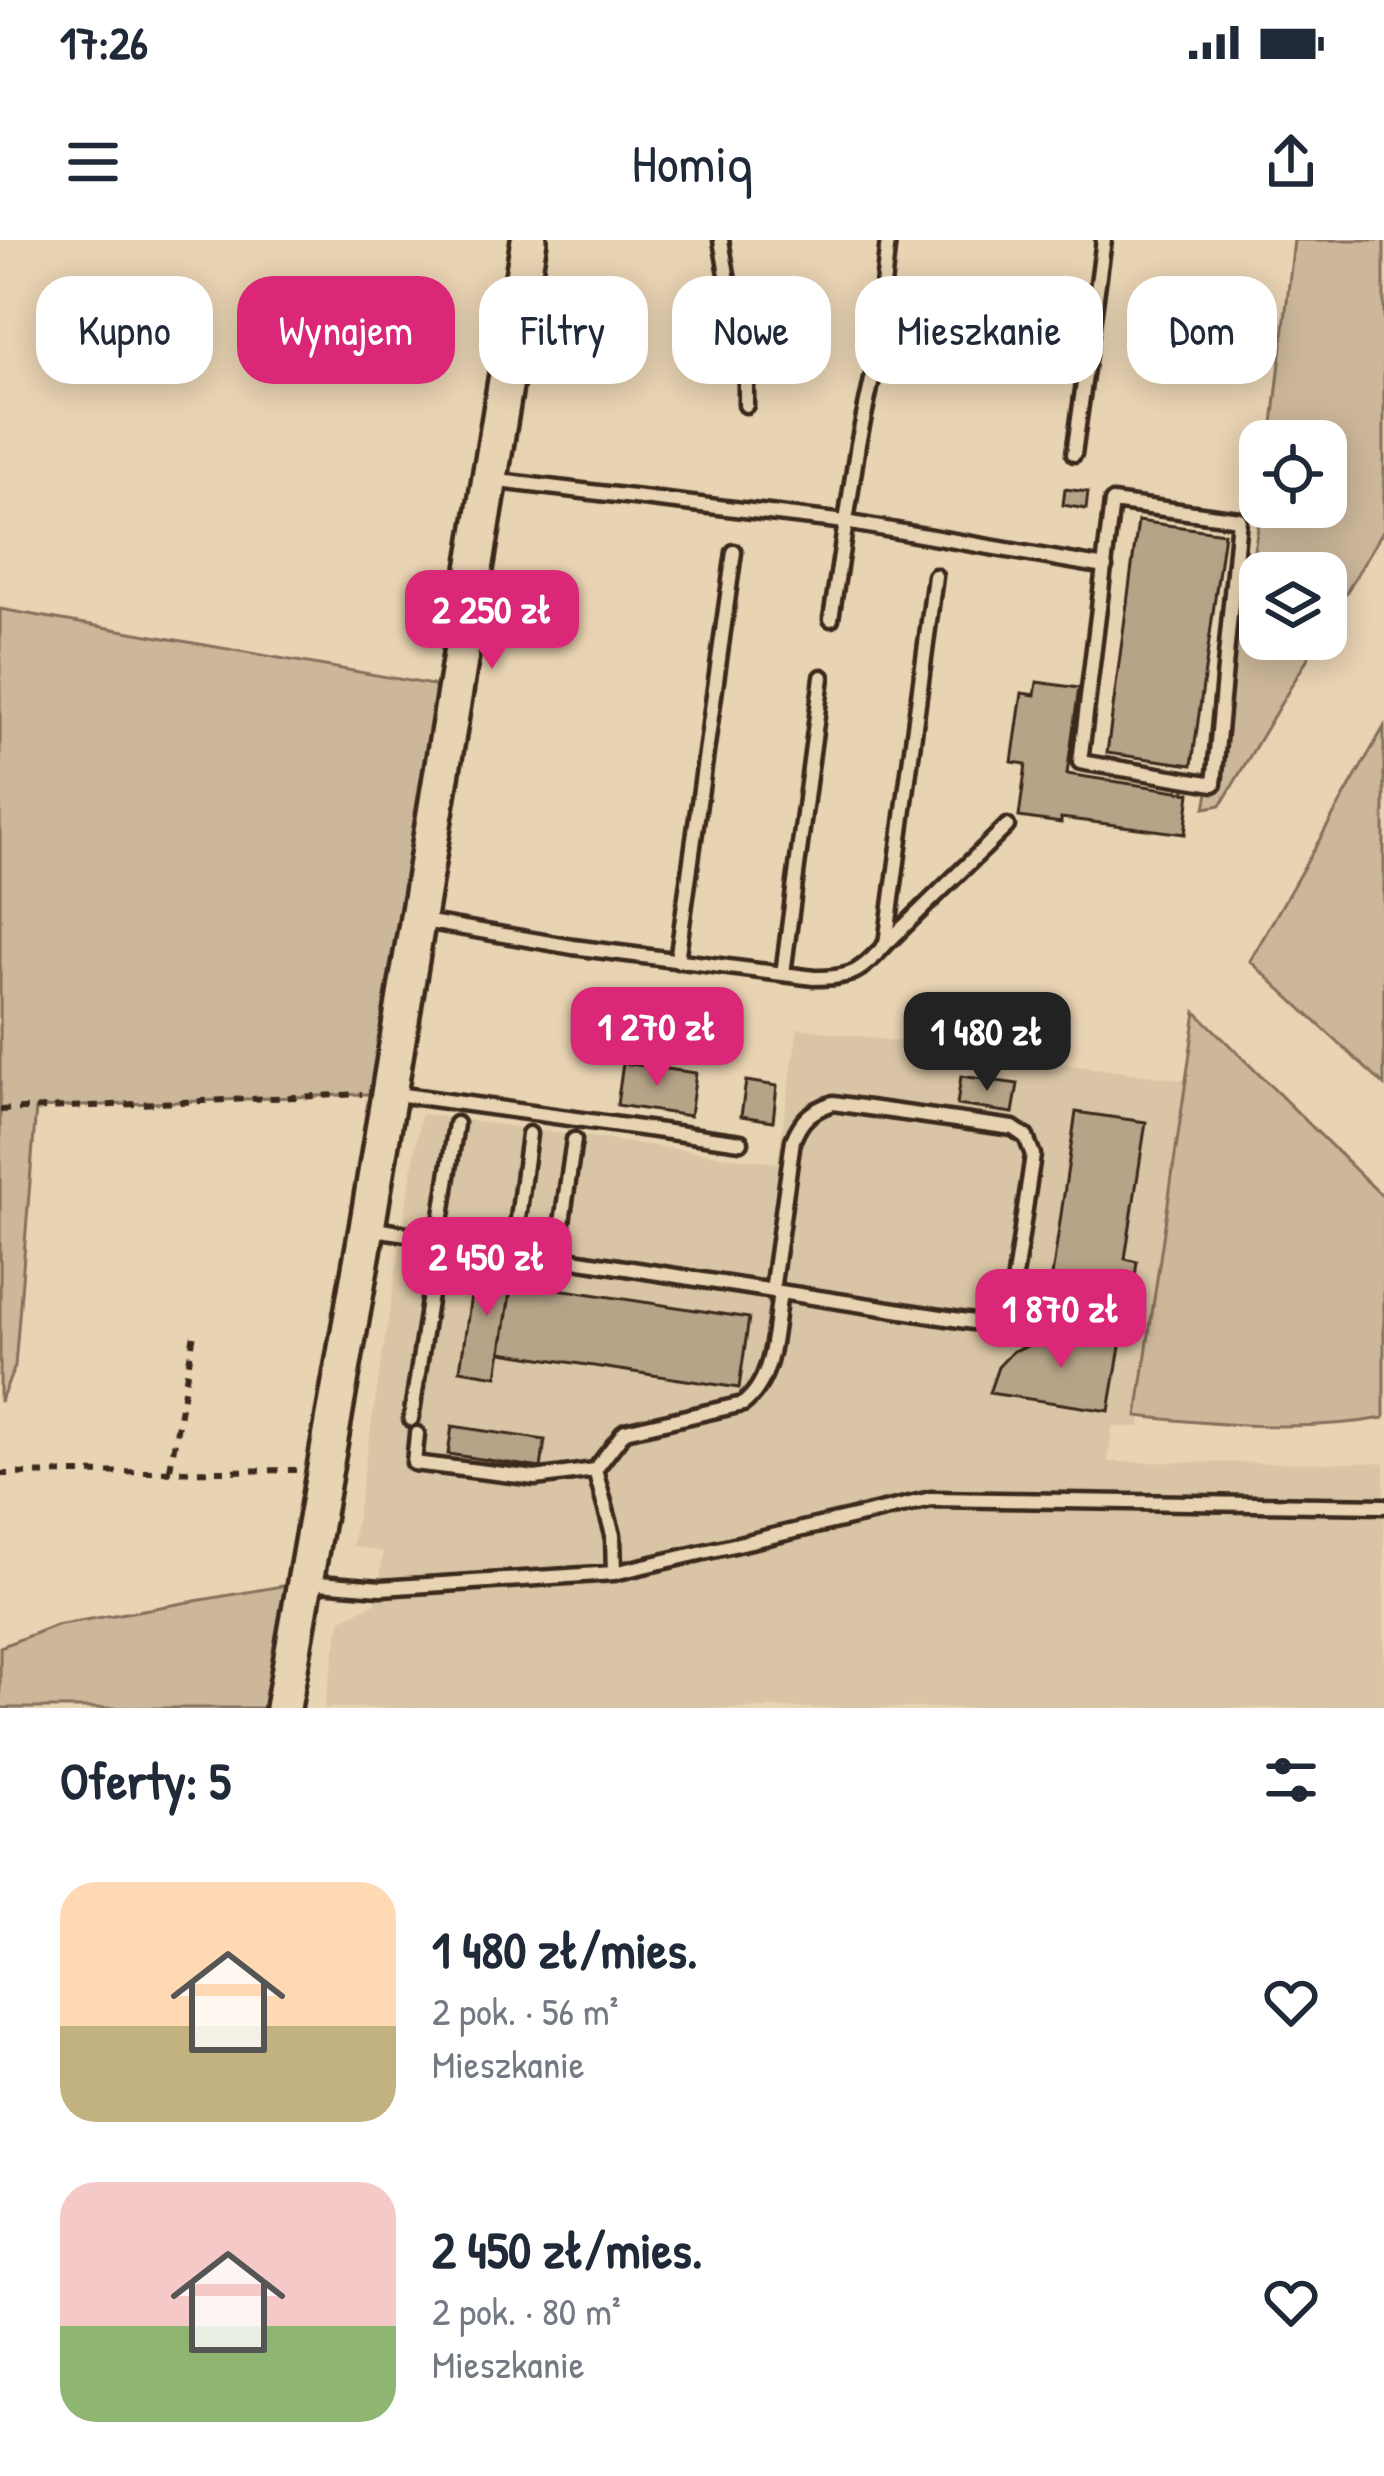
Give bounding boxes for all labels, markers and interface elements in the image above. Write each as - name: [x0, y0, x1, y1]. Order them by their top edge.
- text: 17:26: [60, 12, 148, 73]
- text: Homiq: [632, 126, 752, 199]
- icon: menu: [60, 129, 126, 195]
- icon: share: [1258, 129, 1324, 195]
- chip: Kupno: [36, 276, 213, 384]
- chip: Wynajem: [237, 276, 455, 384]
- chip: Filtry: [479, 276, 648, 384]
- chip: Nowe: [672, 276, 831, 384]
- chip: Mieszkanie: [855, 276, 1103, 384]
- chip: Dom: [1127, 276, 1277, 384]
- map controls: [1239, 420, 1347, 660]
- button: locate: [1239, 420, 1347, 528]
- button: layers: [1239, 552, 1347, 660]
- pin: 2 250 zł: [368, 570, 616, 672]
- text: 2 250 zł: [432, 582, 552, 635]
- pin: 1 270 zł: [533, 987, 781, 1089]
- pin: 1 480 zł: [863, 992, 1111, 1094]
- text: 1 270 zł: [598, 999, 716, 1052]
- text: 1 480 zł: [931, 1004, 1043, 1057]
- pin: 2 450 zł: [363, 1217, 611, 1319]
- text: 2 450 zł: [429, 1229, 545, 1282]
- pin: 1 870 zł: [937, 1269, 1185, 1371]
- text: 1 870 zł: [1002, 1281, 1120, 1334]
- text: Oferty: 5: [60, 1746, 231, 1815]
- icon: filters: [1258, 1747, 1324, 1813]
- text: 1 480 zł/mies.: [432, 1915, 698, 1984]
- icon: home: [156, 1930, 300, 2074]
- icon: heart: [1258, 1969, 1324, 2035]
- text: 2 pok. · 56 m²: [432, 1984, 618, 2037]
- text: Mieszkanie: [432, 2037, 585, 2090]
- text: 2 450 zł/mies.: [432, 2215, 703, 2284]
- icon: home: [156, 2230, 300, 2374]
- icon: heart: [1258, 2269, 1324, 2335]
- text: 2 pok. · 80 m²: [432, 2284, 621, 2337]
- text: Mieszkanie: [432, 2337, 585, 2390]

